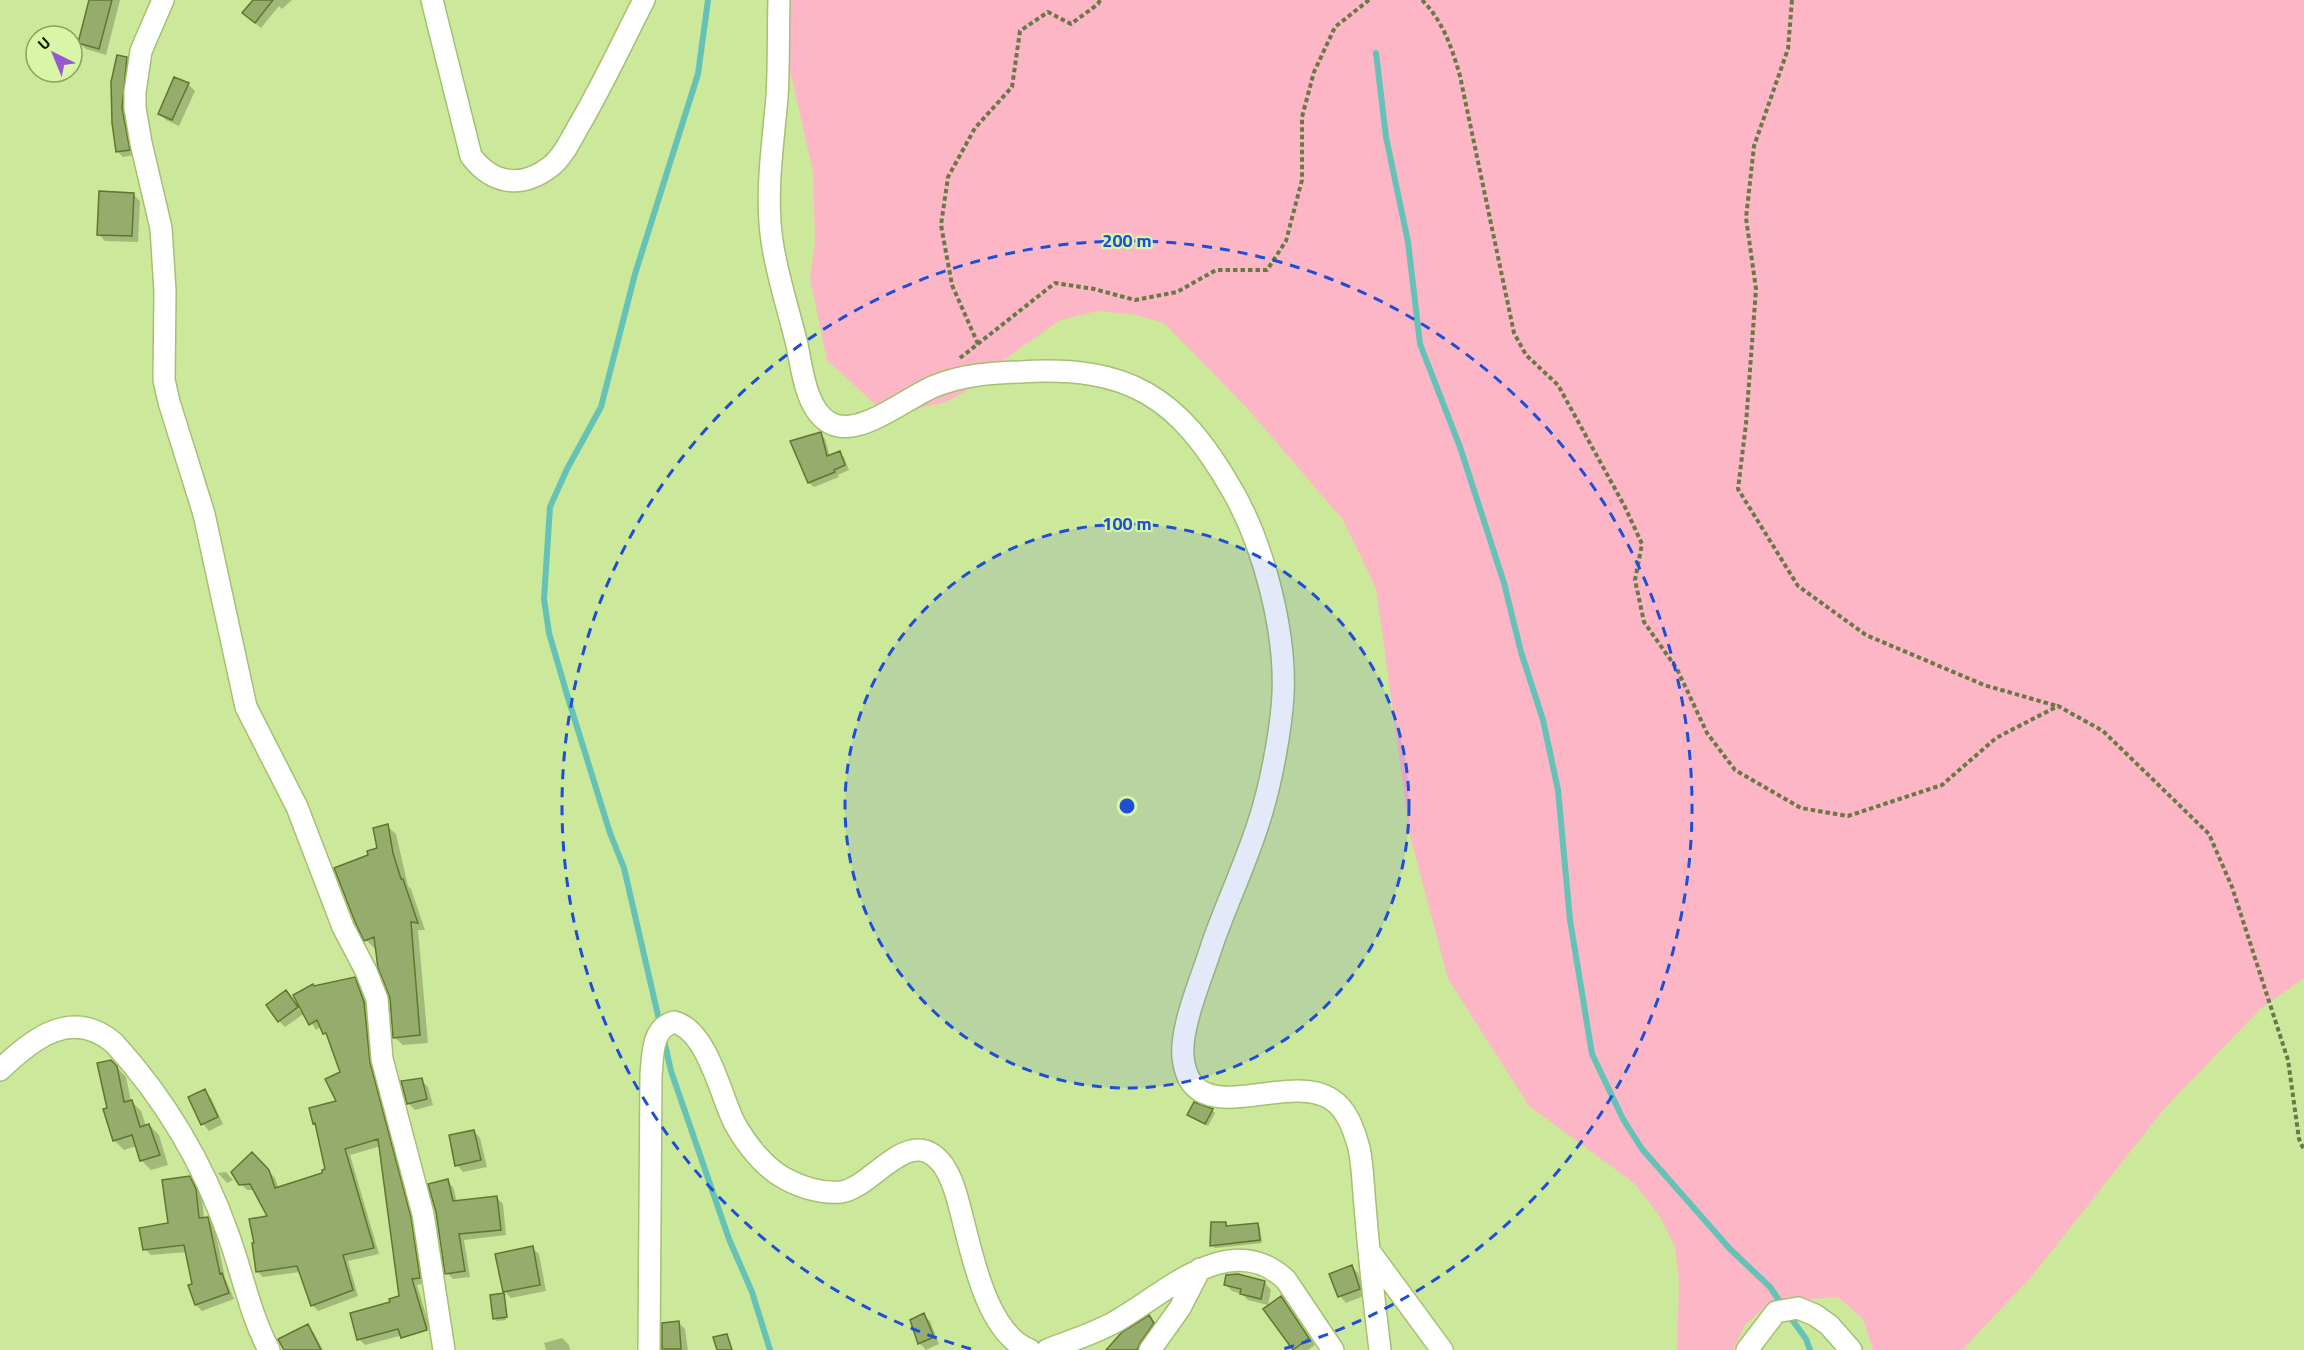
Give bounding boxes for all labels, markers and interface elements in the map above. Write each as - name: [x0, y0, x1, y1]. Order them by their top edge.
- north arrow: [24, 24, 84, 84]
- text: U: [32, 31, 56, 55]
- text: 200 m: [1102, 227, 1152, 254]
- text: 100 m: [1102, 510, 1152, 537]
- centre of rings: [1117, 796, 1137, 816]

